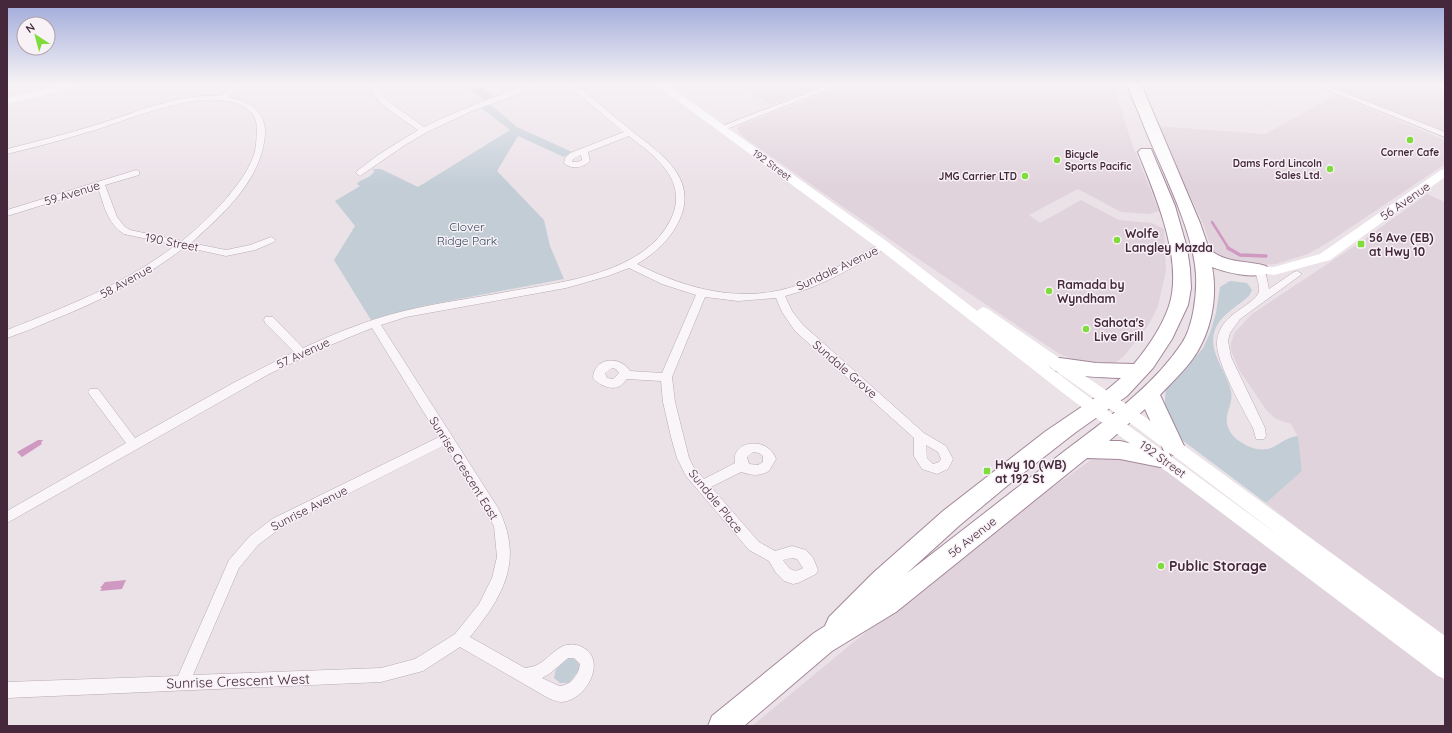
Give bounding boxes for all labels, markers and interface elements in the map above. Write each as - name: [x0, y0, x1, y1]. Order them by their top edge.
- north arrow: [16, 16, 56, 56]
- text: N: [23, 20, 38, 36]
- marker: Corner Cafe: [1405, 135, 1415, 145]
- place label: Corner Cafe: [1381, 146, 1439, 159]
- street label: 192 Street: [750, 147, 794, 184]
- place label: Bicycle Sports Pacific: [1065, 148, 1132, 173]
- marker: Bicycle Sports Pacific: [1052, 155, 1062, 165]
- place label: Dams Ford Lincoln Sales Ltd.: [1233, 157, 1322, 182]
- marker: Dams Ford Lincoln Sales Ltd.: [1325, 164, 1335, 174]
- place label: JMG Carrier LTD: [939, 170, 1017, 183]
- marker: JMG Carrier LTD: [1020, 171, 1030, 181]
- street label: 59 Avenue: [42, 177, 102, 209]
- street label: 56 Avenue: [1377, 178, 1433, 224]
- park label: Clover Ridge Park: [437, 219, 497, 248]
- place label: Wolfe Langley Mazda: [1125, 226, 1213, 255]
- street label: 190 Street: [144, 229, 200, 255]
- place label: 56 Ave (EB) at Hwy 10: [1369, 230, 1434, 259]
- marker: Wolfe Langley Mazda: [1112, 235, 1122, 245]
- marker: 56 Ave (EB) at Hwy 10: [1356, 239, 1366, 249]
- street label: Sundale Avenue: [794, 242, 881, 294]
- street label: 58 Avenue: [97, 260, 155, 301]
- place label: Ramada by Wyndham: [1057, 277, 1124, 306]
- marker: Ramada by Wyndham: [1044, 286, 1054, 296]
- place label: Sahota's Live Grill: [1094, 315, 1144, 344]
- marker: Sahota's Live Grill: [1081, 324, 1091, 334]
- street label: 57 Avenue: [274, 334, 332, 372]
- street label: Sundale Grove: [810, 337, 881, 401]
- street label: Sunrise Crescent East: [426, 414, 502, 522]
- street label: 192 Street: [1137, 437, 1189, 481]
- place label: Hwy 10 (WB) at 192 St: [995, 457, 1066, 486]
- street label: Sundale Place: [686, 466, 746, 536]
- marker: Hwy 10 (WB) at 192 St: [982, 466, 992, 476]
- street label: Sunrise Avenue: [268, 482, 350, 534]
- street label: 56 Avenue: [945, 513, 999, 561]
- place label: Public Storage: [1169, 557, 1267, 575]
- marker: Public Storage: [1156, 561, 1166, 571]
- street label: Sunrise Crescent West: [166, 669, 310, 693]

